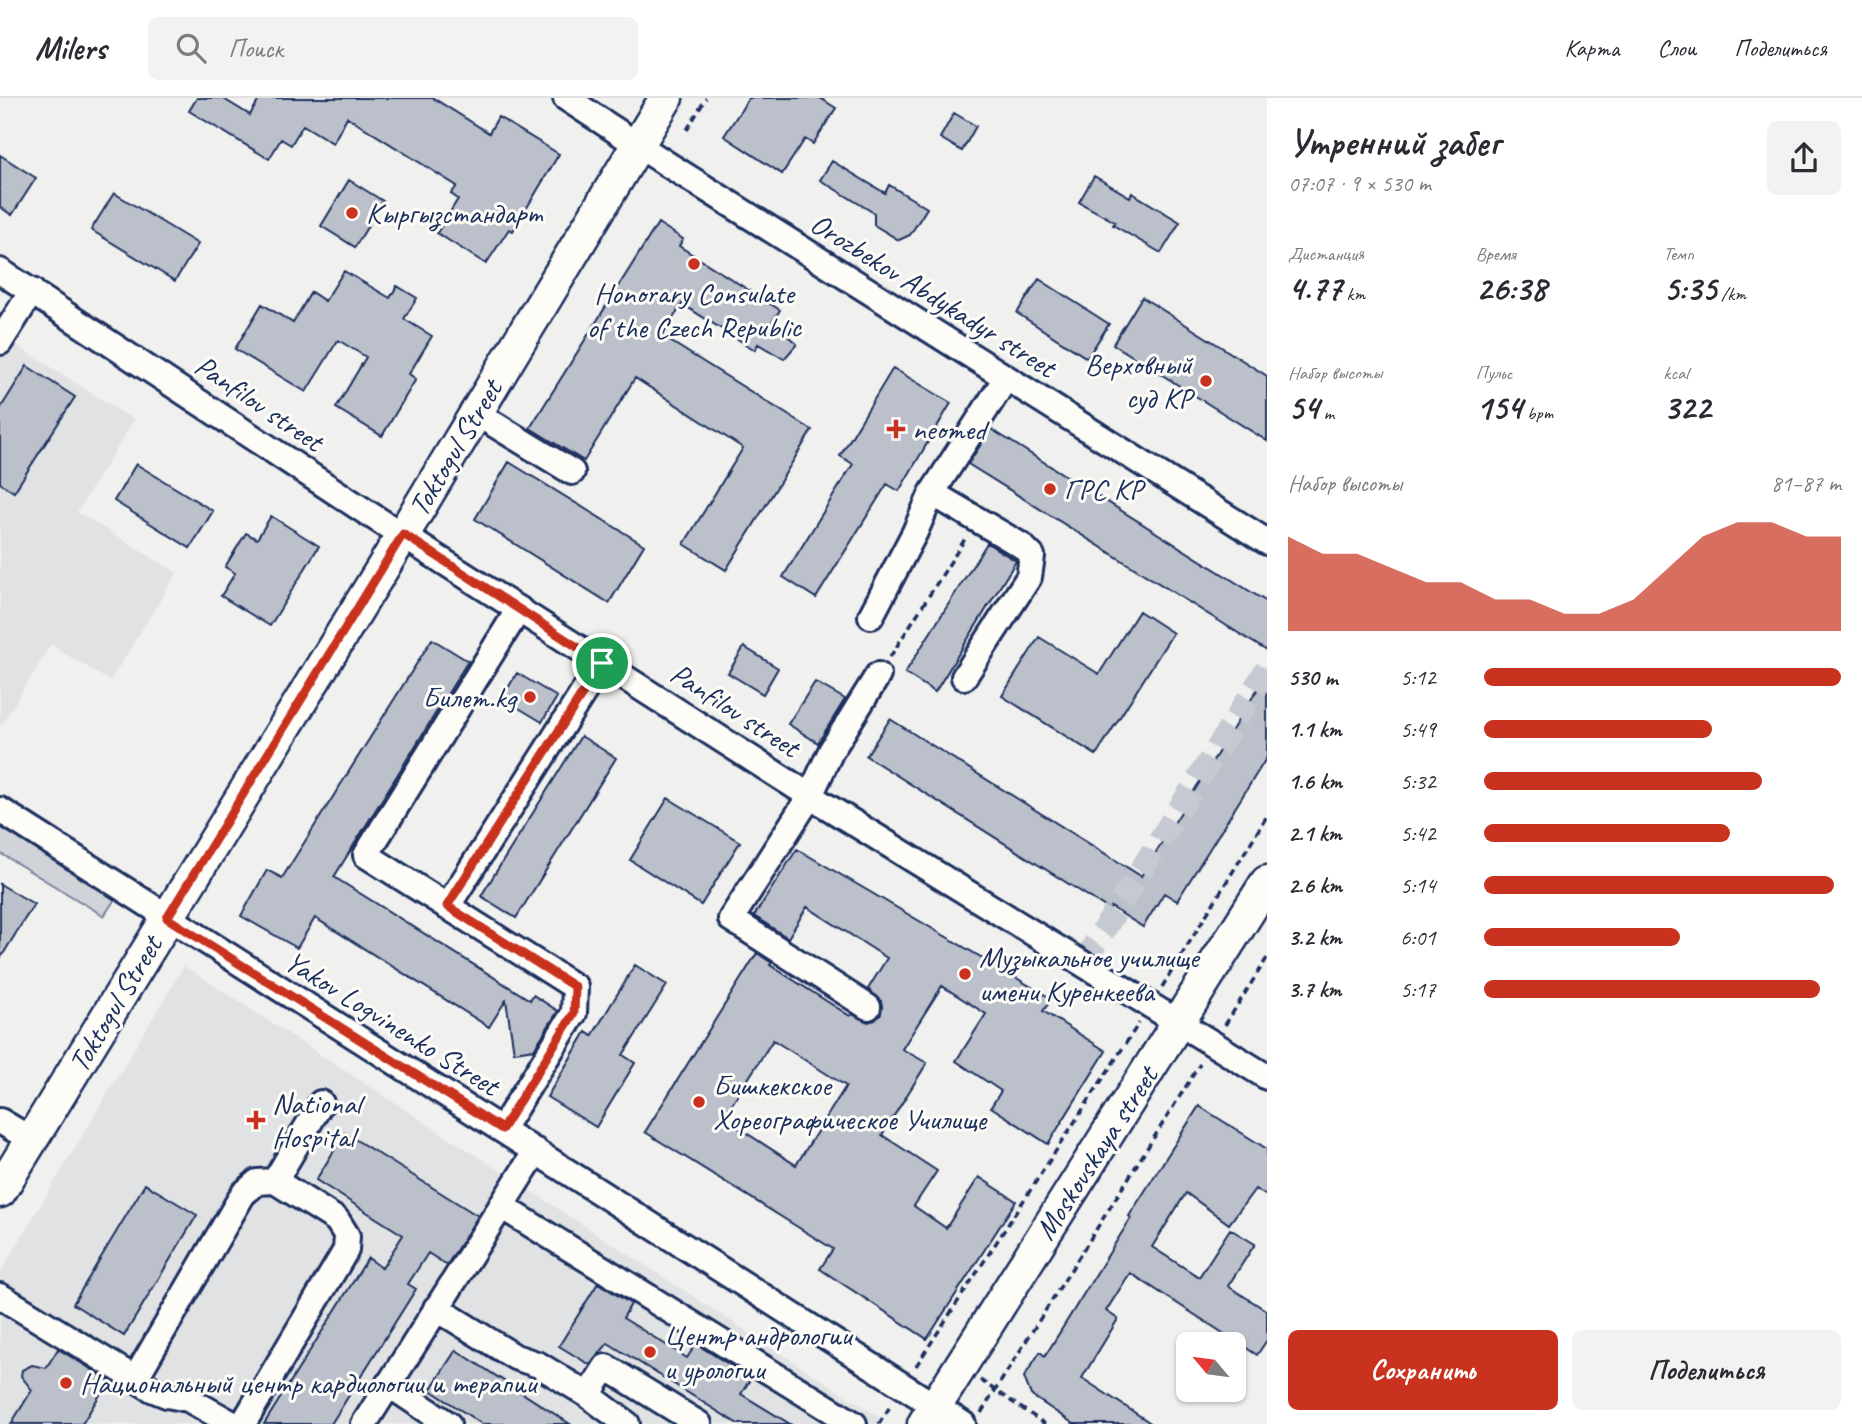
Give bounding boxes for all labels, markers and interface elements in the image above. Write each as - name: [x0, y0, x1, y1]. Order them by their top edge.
- search box: [148, 17, 638, 80]
- text: Milers: [35, 27, 106, 69]
- icon: search: [172, 29, 210, 67]
- text: Поиск: [228, 32, 283, 65]
- text: Карта: [1565, 33, 1619, 63]
- text: Слои: [1657, 33, 1696, 63]
- text: Поделиться: [1734, 33, 1827, 63]
- text: Утренний забег: [1288, 119, 1500, 166]
- button: share: [1767, 121, 1841, 195]
- text: 07:07 · 9 × 530 m: [1288, 169, 1431, 198]
- place label: Кыргызстандарт: [366, 194, 544, 232]
- street label: Orozbekov Abdykadyr street: [803, 204, 1065, 387]
- marker: Кыргызстандарт: [344, 205, 360, 221]
- text: Дистанция: [1288, 242, 1364, 266]
- text: Время: [1476, 242, 1516, 266]
- text: Темп: [1663, 242, 1694, 266]
- marker: Honorary Consulate of the Czech Republic: [686, 256, 702, 272]
- text: 4.77: [1288, 266, 1342, 311]
- text: 26:38: [1476, 266, 1546, 311]
- text: 5:35: [1663, 266, 1716, 311]
- place label: Honorary Consulate of the Czech Republic: [587, 274, 802, 346]
- text: km: [1342, 282, 1365, 306]
- text: /km: [1716, 282, 1746, 306]
- place label: Верховный суд КР: [1085, 345, 1196, 417]
- street label: Panfilov street: [188, 346, 333, 461]
- text: Набор высоты: [1288, 361, 1382, 385]
- text: Пульс: [1476, 361, 1512, 385]
- text: kcal: [1663, 361, 1688, 385]
- street label: Toktogul Street: [400, 370, 512, 523]
- marker: Верховный суд КР: [1198, 373, 1214, 389]
- text: 54: [1288, 385, 1319, 430]
- text: 154: [1476, 385, 1522, 430]
- text: 322: [1663, 385, 1711, 430]
- text: m: [1319, 401, 1334, 425]
- text: bpm: [1522, 401, 1553, 425]
- place label: neomed: [912, 410, 990, 448]
- marker: neomed: [886, 419, 906, 439]
- text: Набор высоты: [1288, 469, 1402, 498]
- text: 81–87 m: [1771, 469, 1841, 498]
- place label: ГРС КР: [1064, 470, 1147, 508]
- marker: ГРС КР: [1042, 481, 1058, 497]
- pin: [572, 633, 632, 693]
- icon: arrive: [583, 644, 621, 682]
- street label: Panfilov street: [663, 654, 809, 767]
- text: 530 m: [1288, 663, 1337, 692]
- text: 5:12: [1400, 663, 1436, 692]
- place label: Билет.kg: [422, 678, 518, 716]
- marker: Билет.kg: [522, 689, 538, 705]
- text: 1.1 km: [1288, 715, 1342, 744]
- text: 5:49: [1400, 715, 1436, 744]
- text: 1.6 km: [1288, 767, 1342, 796]
- text: 5:32: [1400, 767, 1436, 796]
- text: 2.1 km: [1288, 819, 1342, 848]
- text: 5:42: [1400, 819, 1436, 848]
- text: 2.6 km: [1288, 871, 1342, 900]
- text: 5:14: [1400, 871, 1436, 900]
- text: 3.2 km: [1288, 923, 1342, 952]
- text: 6:01: [1400, 923, 1436, 952]
- street label: Toktogul Street: [60, 926, 172, 1079]
- place label: Музыкальное училище имени Куренкеева: [979, 938, 1201, 1010]
- street label: Yakov Logvinenko Street: [278, 942, 509, 1106]
- marker: Музыкальное училище имени Куренкеева: [957, 966, 973, 982]
- text: 3.7 km: [1288, 975, 1341, 1004]
- text: 5:17: [1400, 975, 1436, 1004]
- street label: Moskovskaya street: [1026, 1057, 1168, 1247]
- place label: Бишкекское Хореографическое Училище: [713, 1066, 988, 1138]
- place label: National Hospital: [272, 1084, 366, 1156]
- marker: Бишкекское Хореографическое Училище: [691, 1094, 707, 1110]
- marker: National Hospital: [246, 1110, 266, 1130]
- place label: Центр андрологии и урологии: [664, 1316, 853, 1388]
- button: Сохранить: [1288, 1330, 1558, 1410]
- button: Поделиться: [1572, 1330, 1841, 1410]
- north arrow: [1176, 1332, 1246, 1402]
- map controls: [1176, 1332, 1246, 1402]
- marker: Центр андрологии и урологии: [642, 1344, 658, 1360]
- place label: Национальный центр кардиологии и терапии: [80, 1364, 538, 1402]
- marker: Национальный центр кардиологии и терапии: [58, 1375, 74, 1391]

